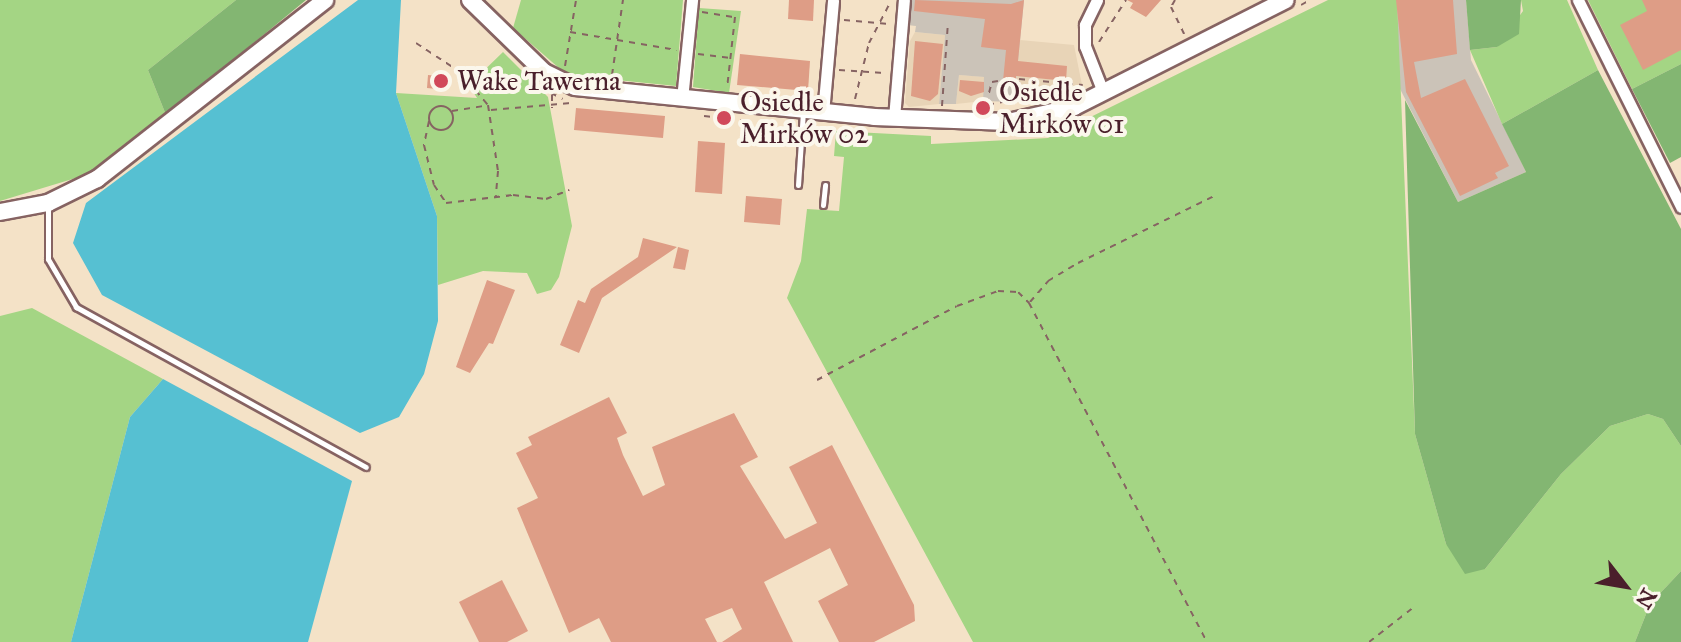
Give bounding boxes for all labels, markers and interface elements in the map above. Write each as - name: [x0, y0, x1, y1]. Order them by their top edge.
- place label: Wake Tawerna: [457, 64, 621, 98]
- marker: Wake Tawerna: [432, 72, 450, 90]
- place label: Osiedle Mirków 01: [999, 75, 1124, 141]
- place label: Osiedle Mirków 02: [740, 85, 868, 151]
- marker: Osiedle Mirków 01: [974, 99, 992, 117]
- marker: Osiedle Mirków 02: [715, 109, 733, 127]
- north arrow: [1585, 546, 1665, 626]
- text: N: [1630, 584, 1662, 614]

